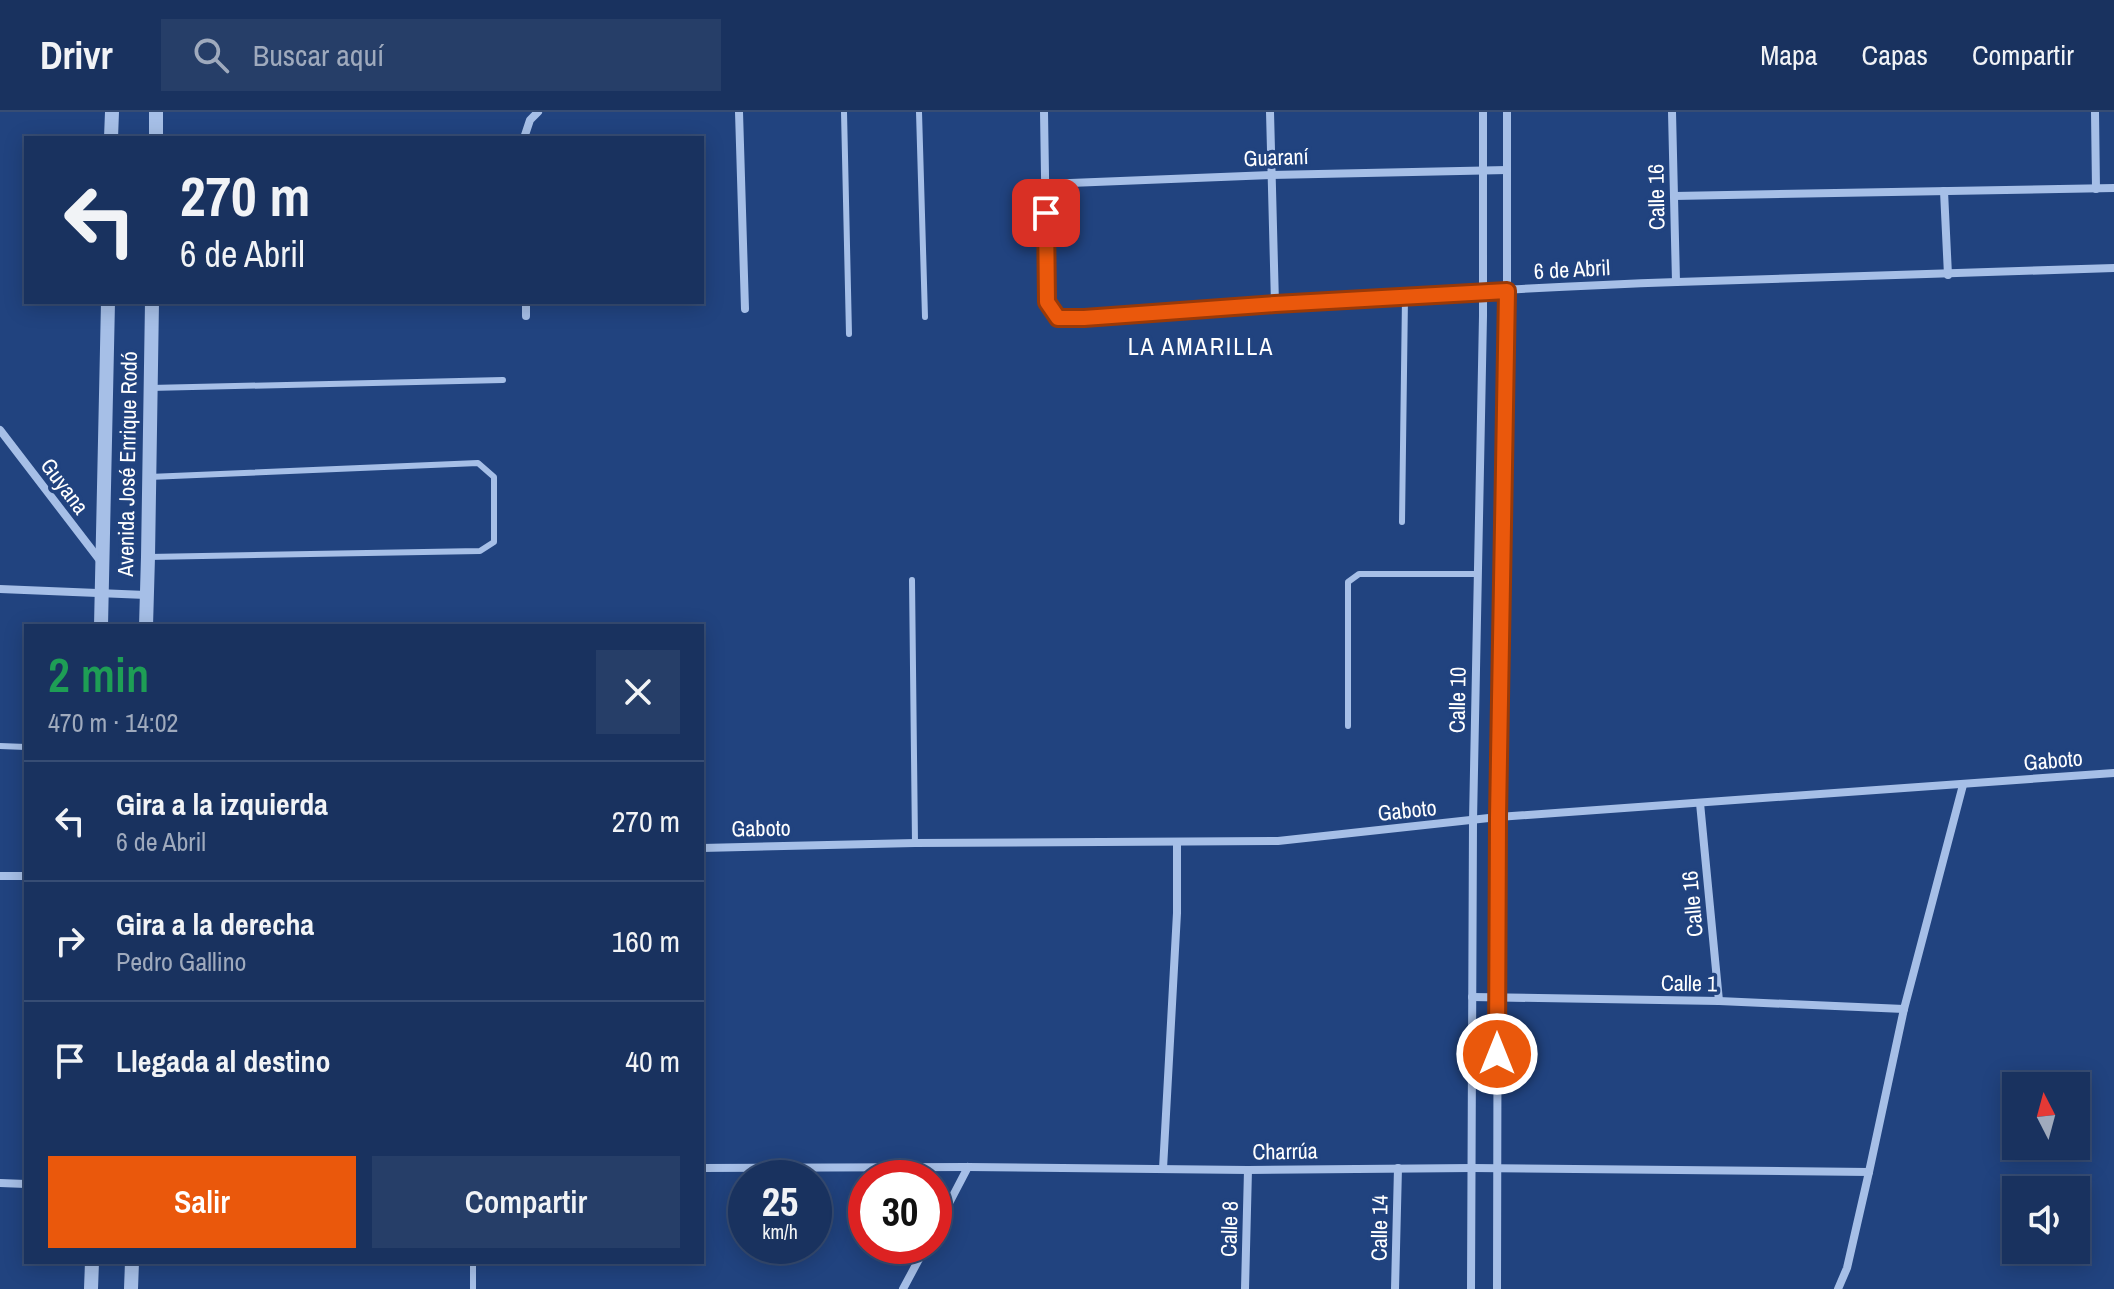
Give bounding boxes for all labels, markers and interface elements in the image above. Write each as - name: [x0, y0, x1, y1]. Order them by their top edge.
- search box: [161, 19, 721, 91]
- text: Drivr: [40, 30, 113, 81]
- icon: search: [189, 33, 233, 77]
- text: Buscar aquí: [253, 35, 384, 75]
- text: Mapa: [1760, 36, 1818, 74]
- text: Capas: [1862, 36, 1928, 74]
- text: Compartir: [1972, 36, 2074, 74]
- street label: Guaraní: [1243, 141, 1310, 173]
- text: 270 m: [180, 158, 310, 233]
- street label: Calle 16: [1640, 164, 1672, 230]
- icon: left: [48, 168, 152, 272]
- pin: [1012, 179, 1080, 247]
- icon: arrive: [1024, 191, 1068, 235]
- text: 6 de Abril: [180, 230, 305, 278]
- street label: 6 de Abril: [1533, 252, 1611, 286]
- district label: LA AMARILLA: [1128, 330, 1274, 362]
- street label: Avenida José Enrique Rodó: [110, 351, 144, 578]
- street label: Guyana: [34, 452, 96, 520]
- text: 2 min: [48, 642, 149, 707]
- button: close: [596, 650, 680, 734]
- street label: Calle 10: [1441, 667, 1473, 733]
- text: 470 m · 14:02: [48, 705, 178, 740]
- street label: Gaboto: [2022, 742, 2084, 778]
- text: Gira a la izquierda: [116, 784, 328, 824]
- street label: Gaboto: [1376, 792, 1438, 828]
- icon: left: [48, 799, 92, 843]
- text: 270 m: [612, 801, 680, 841]
- street label: Gaboto: [731, 812, 791, 844]
- text: 6 de Abril: [116, 824, 206, 859]
- street label: Calle 16: [1674, 870, 1710, 938]
- text: Gira a la derecha: [116, 904, 314, 944]
- icon: right: [48, 919, 92, 963]
- text: 160 m: [612, 921, 680, 961]
- text: Pedro Gallino: [116, 944, 246, 979]
- street label: Calle 1: [1661, 968, 1717, 998]
- position arrow: [1455, 1012, 1539, 1096]
- icon: arrive: [48, 1039, 92, 1083]
- text: Llegada al destino: [116, 1041, 331, 1081]
- text: 40 m: [625, 1041, 680, 1081]
- north arrow: [2002, 1072, 2090, 1160]
- map controls: [2002, 1072, 2090, 1264]
- street label: Charrúa: [1252, 1135, 1318, 1167]
- button: Salir: [48, 1156, 356, 1248]
- button: Compartir: [372, 1156, 680, 1248]
- speed limit sign: 30: [848, 1160, 952, 1264]
- text: 25: [762, 1175, 798, 1228]
- button: sound: [2002, 1176, 2090, 1264]
- street label: Calle 14: [1363, 1195, 1395, 1261]
- street label: Calle 8: [1213, 1200, 1245, 1258]
- text: km/h: [762, 1218, 798, 1245]

